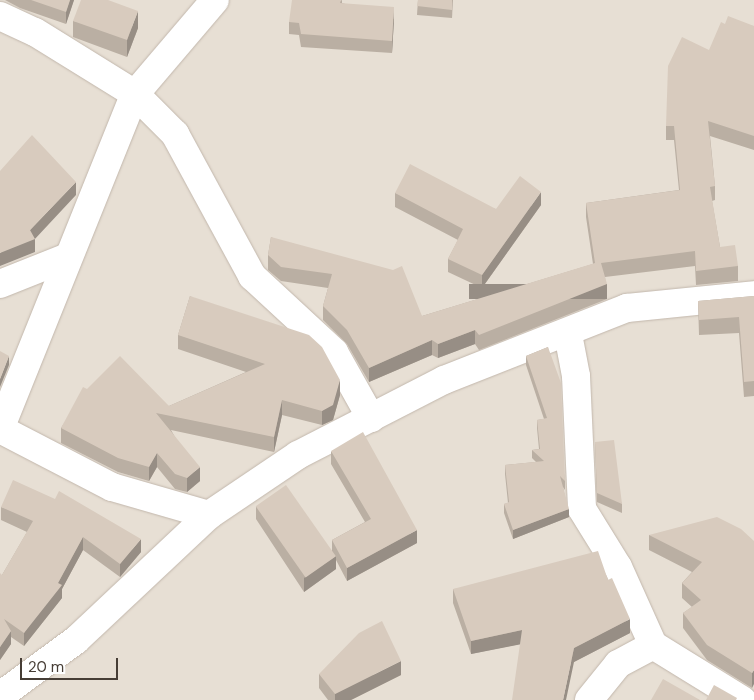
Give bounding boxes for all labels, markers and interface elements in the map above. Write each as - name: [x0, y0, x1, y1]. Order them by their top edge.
- scale bar: [22, 648, 120, 680]
- text: 20 m: [28, 657, 64, 677]

